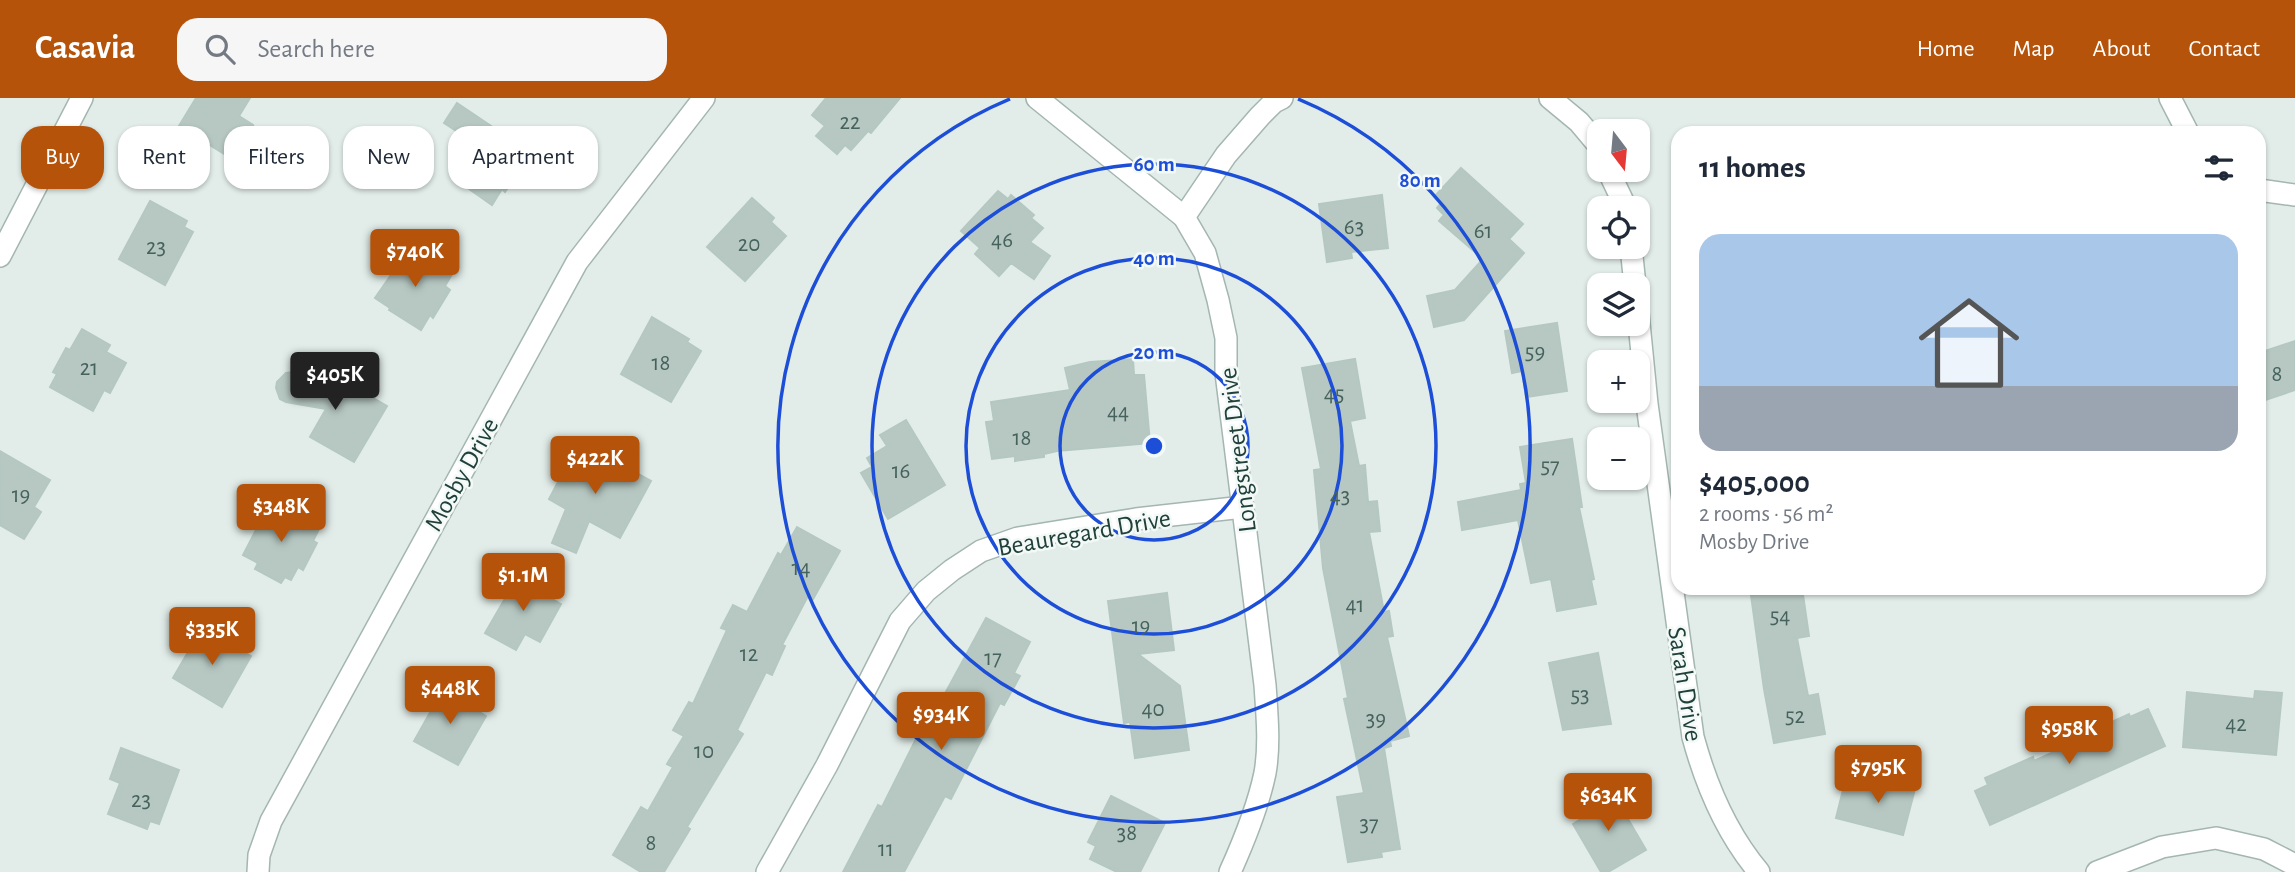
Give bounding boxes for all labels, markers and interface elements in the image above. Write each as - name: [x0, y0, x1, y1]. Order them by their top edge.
- search box: [177, 18, 667, 81]
- icon: search: [201, 30, 239, 68]
- text: Casavia: [35, 32, 135, 65]
- text: Search here: [257, 36, 375, 62]
- text: Home: [1917, 37, 1975, 61]
- text: Map: [2013, 37, 2055, 61]
- text: About: [2093, 37, 2150, 61]
- text: Contact: [2188, 37, 2260, 61]
- house number: 22: [840, 111, 860, 134]
- north arrow: [1587, 119, 1650, 182]
- map controls: [1587, 119, 1650, 490]
- chip: Buy: [21, 126, 104, 189]
- chip: Rent: [118, 126, 210, 189]
- chip: Filters: [224, 126, 329, 189]
- chip: New: [343, 126, 434, 189]
- chip: Apartment: [448, 126, 598, 189]
- icon: filters: [2200, 149, 2238, 187]
- text: 11 homes: [1699, 153, 1806, 183]
- text: 60 m: [1133, 154, 1175, 175]
- text: 80 m: [1399, 170, 1441, 191]
- button: locate: [1587, 196, 1650, 259]
- house number: 63: [1344, 216, 1364, 239]
- house number: 61: [1474, 220, 1492, 243]
- house number: 46: [991, 229, 1013, 252]
- pin: $740K: [366, 230, 464, 289]
- house number: 20: [738, 233, 760, 256]
- house number: 23: [146, 236, 166, 259]
- text: $740K: [386, 240, 444, 263]
- text: 40 m: [1133, 248, 1175, 269]
- button: layers: [1587, 273, 1650, 336]
- icon: home: [1906, 280, 2032, 406]
- house number: 59: [1525, 341, 1545, 364]
- text: 20 m: [1134, 342, 1174, 363]
- button: +: [1587, 350, 1650, 413]
- pin: $405K: [286, 352, 384, 412]
- house number: 18: [652, 352, 670, 375]
- house number: 21: [80, 357, 98, 380]
- text: $405K: [306, 363, 364, 386]
- house number: 8: [2272, 363, 2282, 386]
- street label: Longstreet Drive: [1215, 366, 1261, 534]
- house number: 45: [1324, 383, 1344, 406]
- house number: 44: [1107, 401, 1129, 424]
- street label: Mosby Drive: [420, 414, 504, 535]
- house number: 18: [1013, 427, 1031, 450]
- button: −: [1587, 427, 1650, 490]
- centre of rings: [1142, 434, 1166, 458]
- pin: $422K: [546, 436, 644, 496]
- text: $422K: [566, 447, 624, 470]
- house number: 57: [1540, 455, 1560, 478]
- house number: 16: [892, 460, 910, 483]
- text: $405,000: [1699, 468, 1810, 498]
- house number: 19: [12, 484, 30, 507]
- pin: $348K: [232, 484, 330, 544]
- house number: 43: [1330, 485, 1350, 508]
- text: $348K: [253, 495, 309, 518]
- text: 2 rooms · 56 m²: [1699, 503, 1833, 526]
- street label: Beauregard Drive: [996, 505, 1173, 561]
- text: Mosby Drive: [1699, 531, 1809, 554]
- pin: $1.1M: [474, 554, 572, 613]
- house number: 14: [792, 557, 810, 580]
- text: $1.1M: [498, 564, 548, 587]
- house number: 41: [1346, 594, 1364, 617]
- house number: 54: [1770, 605, 1790, 628]
- pin: $335K: [163, 608, 261, 667]
- house number: 19: [1132, 615, 1150, 638]
- text: $335K: [185, 618, 239, 641]
- street label: Sarah Drive: [1663, 625, 1707, 743]
- house number: 12: [740, 643, 758, 666]
- house number: 17: [984, 647, 1002, 670]
- pin: $448K: [401, 666, 499, 726]
- text: $448K: [421, 677, 479, 700]
- house number: 53: [1570, 684, 1590, 707]
- pin: $934K: [892, 692, 990, 752]
- house number: 40: [1141, 698, 1165, 721]
- text: $934K: [913, 703, 969, 726]
- house number: 52: [1785, 705, 1805, 728]
- pin: $958K: [2020, 706, 2118, 766]
- house number: 39: [1366, 708, 1386, 731]
- house number: 42: [2225, 713, 2247, 736]
- text: $958K: [2041, 717, 2097, 740]
- house number: 10: [694, 740, 714, 763]
- pin: $795K: [1829, 746, 1927, 805]
- text: $795K: [1851, 756, 1905, 779]
- pin: $634K: [1559, 774, 1657, 833]
- text: $634K: [1580, 784, 1636, 807]
- house number: 23: [131, 789, 151, 812]
- house number: 37: [1359, 813, 1379, 836]
- house number: 38: [1117, 822, 1137, 845]
- house number: 8: [646, 832, 656, 855]
- house number: 11: [878, 838, 894, 861]

